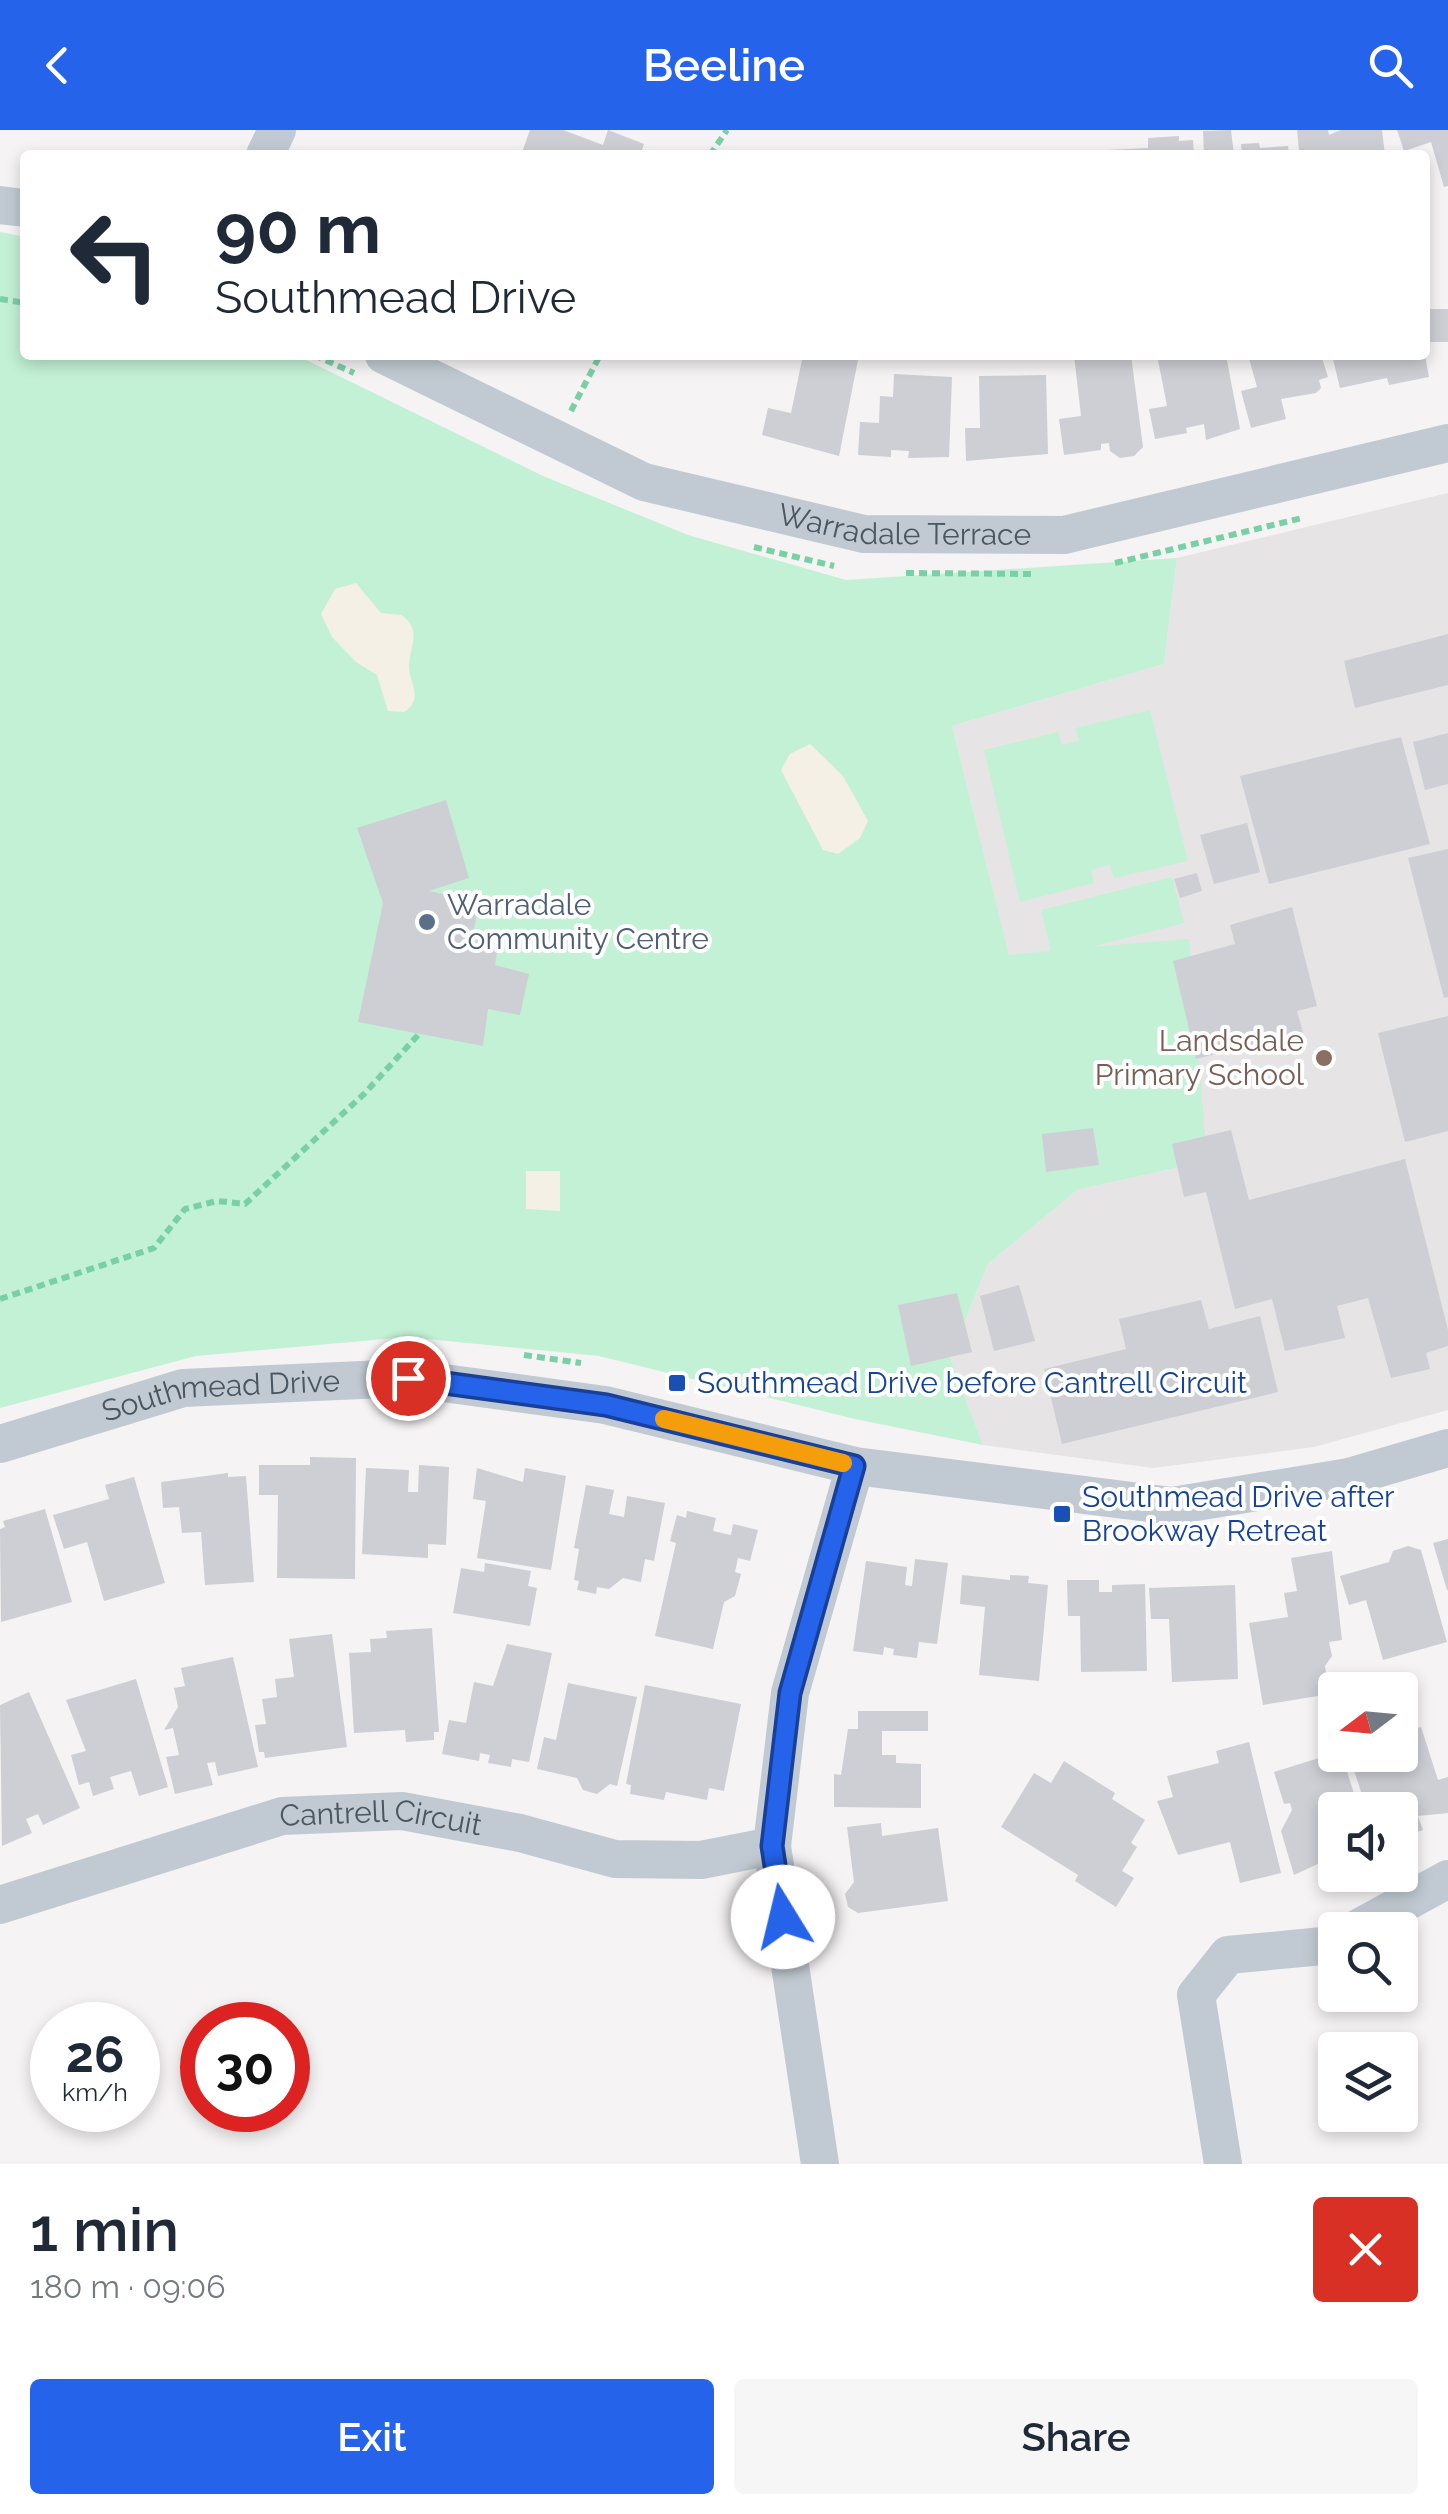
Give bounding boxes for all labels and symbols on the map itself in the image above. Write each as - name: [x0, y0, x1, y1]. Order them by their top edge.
- street label: Warradale Terrace: [775, 496, 1031, 552]
- place label: Warradale Community Centre: [447, 887, 709, 956]
- marker: Warradale Community Centre: [416, 911, 438, 933]
- place label: Landsdale Primary School: [1095, 1023, 1305, 1092]
- marker: Landsdale Primary School: [1313, 1047, 1335, 1069]
- pin: [366, 1336, 451, 1421]
- street label: Southmead Drive: [98, 1363, 341, 1429]
- place label: Southmead Drive before Cantrell Circuit: [697, 1365, 1247, 1400]
- marker: Southmead Drive before Cantrell Circuit: [666, 1372, 688, 1394]
- place label: Southmead Drive after Brookway Retreat: [1082, 1479, 1395, 1548]
- marker: Southmead Drive after Brookway Retreat: [1051, 1503, 1073, 1525]
- north arrow: [1318, 1672, 1418, 1772]
- street label: Cantrell Circuit: [279, 1792, 485, 1843]
- position arrow: [731, 1865, 835, 1969]
- speed limit sign: 30: [180, 2002, 310, 2132]

